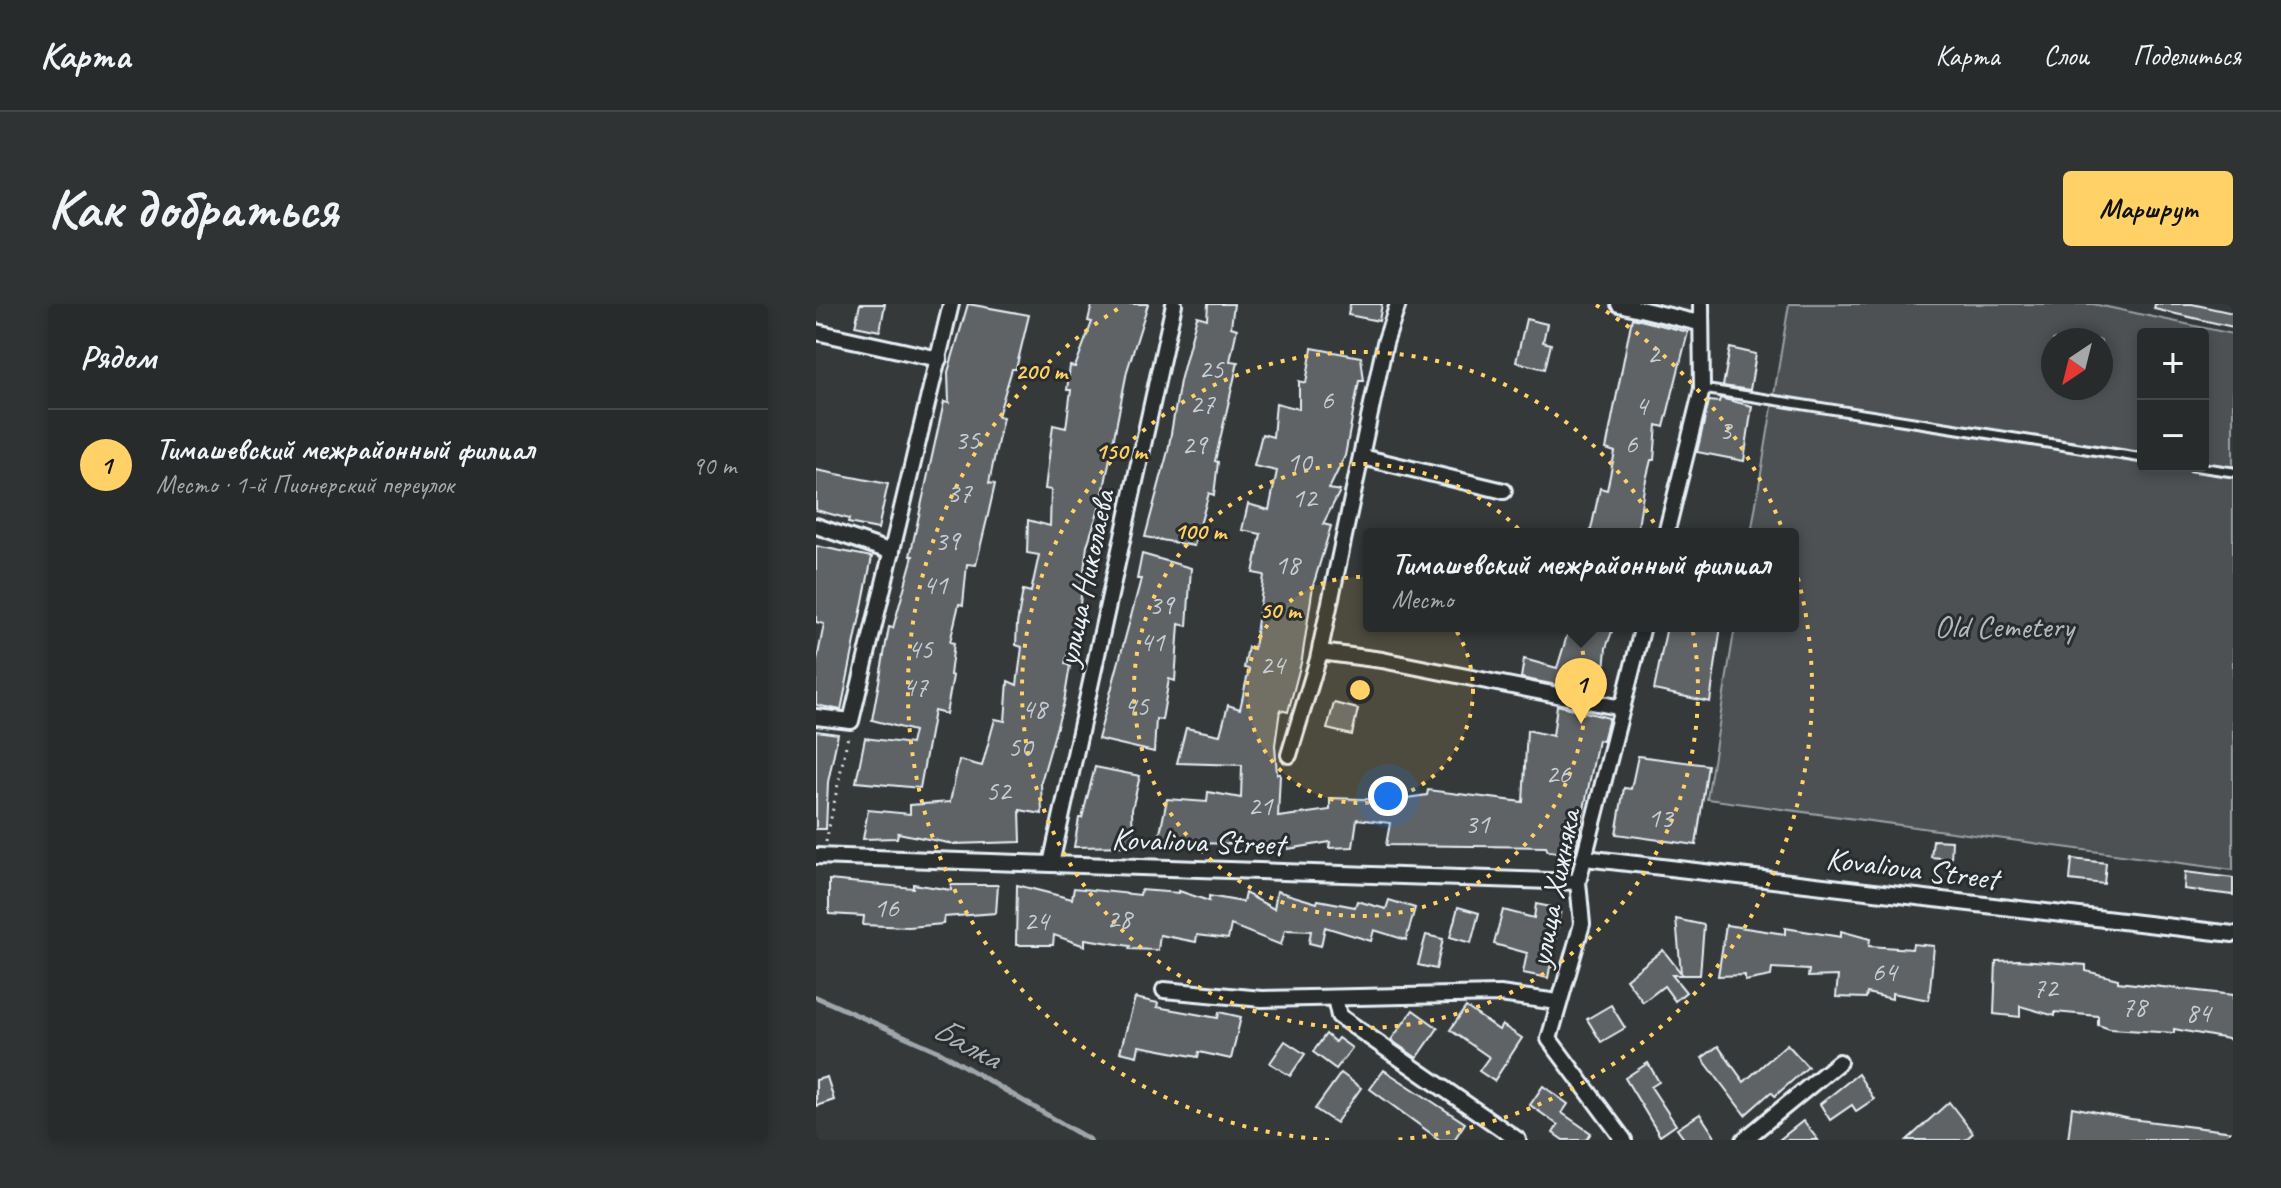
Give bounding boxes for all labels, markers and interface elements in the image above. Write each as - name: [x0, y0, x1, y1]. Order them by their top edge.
- text: Карта: [40, 32, 130, 79]
- text: Карта: [1936, 38, 2000, 73]
- text: Слои: [2044, 38, 2089, 73]
- text: Поделиться: [2133, 38, 2241, 73]
- button: Маршрут: [2063, 171, 2233, 246]
- text: Как добраться: [48, 173, 338, 244]
- north arrow: [2041, 328, 2113, 400]
- map controls: [2137, 328, 2209, 472]
- button: +: [2137, 328, 2209, 400]
- text: Рядом: [80, 335, 156, 378]
- house number: 2: [1647, 336, 1662, 371]
- house number: 25: [1198, 351, 1225, 386]
- text: 200 m: [1015, 356, 1069, 386]
- house number: 6: [1321, 382, 1335, 417]
- house number: 27: [1189, 386, 1216, 421]
- house number: 4: [1635, 388, 1650, 423]
- button: −: [2137, 400, 2209, 472]
- house number: 3: [1719, 412, 1734, 447]
- house number: 35: [954, 422, 981, 457]
- house number: 6: [1625, 426, 1639, 461]
- house number: 29: [1181, 427, 1209, 462]
- text: Тимашевский межрайонный филиал: [156, 430, 535, 468]
- text: 150 m: [1095, 436, 1149, 466]
- house number: 10: [1286, 444, 1314, 479]
- text: 1: [100, 449, 112, 482]
- text: 90 m: [692, 449, 736, 482]
- text: Место · 1-й Пионерский переулок: [156, 468, 454, 501]
- house number: 37: [946, 475, 973, 510]
- house number: 12: [1291, 480, 1319, 515]
- street label: улица Николаева: [1046, 485, 1125, 672]
- text: 100 m: [1174, 516, 1228, 546]
- house number: 39: [934, 523, 962, 558]
- popup: [1363, 528, 1799, 632]
- text: Тимашевский межрайонный филиал: [1392, 545, 1770, 583]
- house number: 18: [1274, 547, 1302, 582]
- house number: 41: [922, 567, 949, 602]
- text: Место: [1392, 583, 1453, 616]
- house number: 39: [1148, 587, 1176, 622]
- text: 50 m: [1260, 595, 1303, 625]
- park label: Old Cemetery: [1934, 606, 2077, 647]
- house number: 41: [1139, 624, 1166, 659]
- house number: 45: [907, 631, 934, 666]
- house number: 24: [1259, 647, 1287, 682]
- pin: 1: [1555, 658, 1607, 724]
- house number: 47: [902, 669, 929, 704]
- centre of rings: [1346, 676, 1374, 704]
- house number: 45: [1123, 688, 1150, 723]
- house number: 48: [1021, 691, 1049, 726]
- house number: 50: [1007, 729, 1035, 764]
- house number: 26: [1545, 756, 1572, 791]
- house number: 52: [985, 773, 1013, 808]
- your location: [1368, 776, 1408, 816]
- house number: 21: [1247, 788, 1274, 823]
- house number: 13: [1647, 800, 1675, 835]
- street label: улица Хижняка: [1519, 803, 1590, 972]
- house number: 31: [1464, 806, 1491, 841]
- street label: Kovaliova Street: [1111, 818, 1289, 865]
- street label: Kovaliova Street: [1824, 838, 2005, 900]
- house number: 16: [873, 890, 900, 925]
- house number: 28: [1106, 901, 1134, 936]
- house number: 24: [1023, 903, 1051, 938]
- house number: 64: [1871, 954, 1899, 989]
- house number: 72: [2032, 970, 2060, 1005]
- house number: 78: [2121, 989, 2149, 1024]
- house number: 84: [2185, 995, 2213, 1030]
- water label: Балка: [925, 1007, 1011, 1080]

